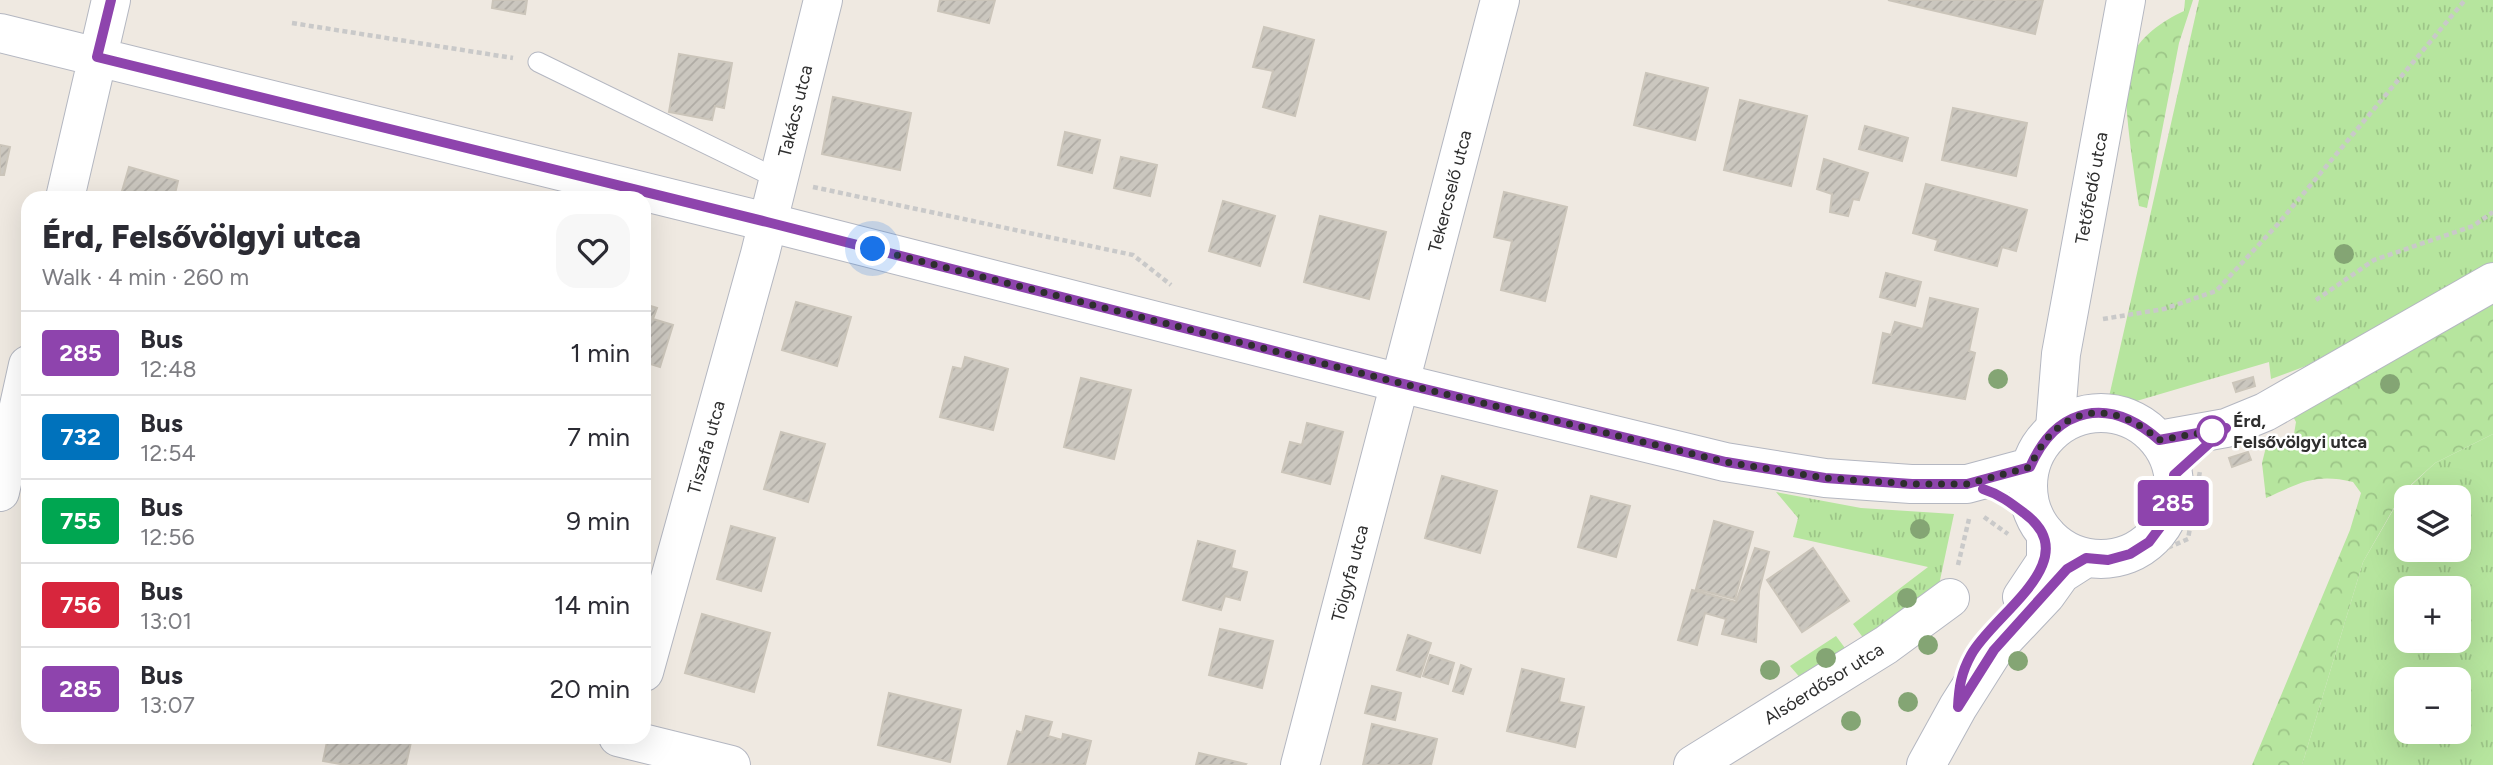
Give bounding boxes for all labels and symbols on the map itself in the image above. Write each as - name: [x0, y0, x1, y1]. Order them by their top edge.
- street label: Takács utca: [773, 63, 817, 159]
- street label: Tekercselő utca: [1423, 128, 1477, 255]
- street label: Tetőfedő utca: [2070, 130, 2113, 246]
- your location: [855, 231, 890, 266]
- street label: Tiszafa utca: [683, 398, 730, 497]
- place label: Érd, Felsővölgyi utca: [2233, 410, 2367, 453]
- marker: Érd, Felsővölgyi utca: [2197, 416, 2227, 446]
- line badge: 285: [2133, 480, 2213, 526]
- street label: Tölgyfa utca: [1327, 523, 1373, 624]
- street label: Alsóerdősor utca: [1760, 638, 1888, 729]

